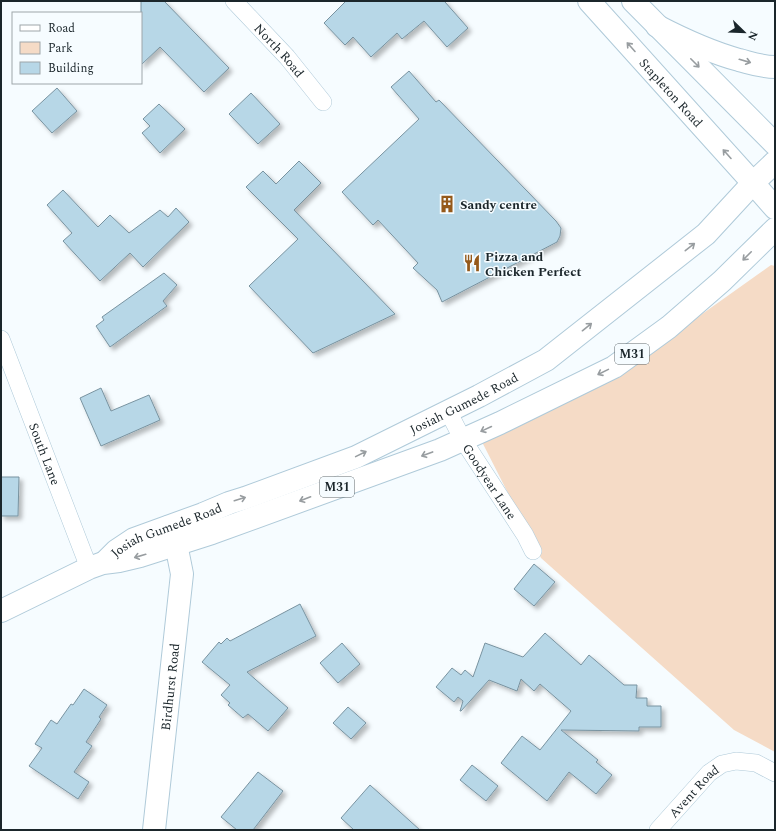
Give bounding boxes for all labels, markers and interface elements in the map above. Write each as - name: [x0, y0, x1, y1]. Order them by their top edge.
- legend: [12, 12, 142, 84]
- north arrow: [724, 12, 764, 52]
- text: Road: [48, 19, 75, 38]
- street label: North Road: [249, 19, 309, 82]
- text: N: [743, 28, 762, 43]
- text: Park: [48, 39, 73, 58]
- one-way arrow: [627, 43, 636, 53]
- street label: Stapleton Road: [634, 54, 707, 132]
- one-way arrow: [690, 58, 700, 68]
- one-way arrow: [738, 58, 751, 66]
- text: Building: [48, 59, 94, 78]
- one-way arrow: [723, 149, 732, 159]
- building icon: Sandy centre: [437, 194, 457, 214]
- place label: Sandy centre: [460, 195, 537, 215]
- one-way arrow: [684, 243, 695, 251]
- place label: Pizza and Chicken Perfect: [485, 247, 582, 282]
- one-way arrow: [742, 251, 752, 261]
- restaurant icon: Pizza and Chicken Perfect: [462, 253, 482, 273]
- one-way arrow: [582, 323, 593, 331]
- road number: M31: [615, 344, 649, 364]
- street label: Josiah Gumede Road: [406, 368, 522, 440]
- one-way arrow: [597, 369, 609, 376]
- street label: South Lane: [23, 420, 65, 488]
- one-way arrow: [481, 426, 493, 433]
- street label: Goodyear Lane: [457, 440, 521, 524]
- one-way arrow: [355, 450, 367, 457]
- one-way arrow: [421, 451, 433, 459]
- road number: M31: [320, 477, 354, 497]
- one-way arrow: [233, 495, 246, 502]
- one-way arrow: [299, 496, 311, 504]
- street label: Josiah Gumede Road: [106, 498, 225, 562]
- one-way arrow: [133, 553, 146, 560]
- street label: Birdhurst Road: [156, 642, 185, 732]
- street label: Avent Road: [664, 760, 723, 823]

